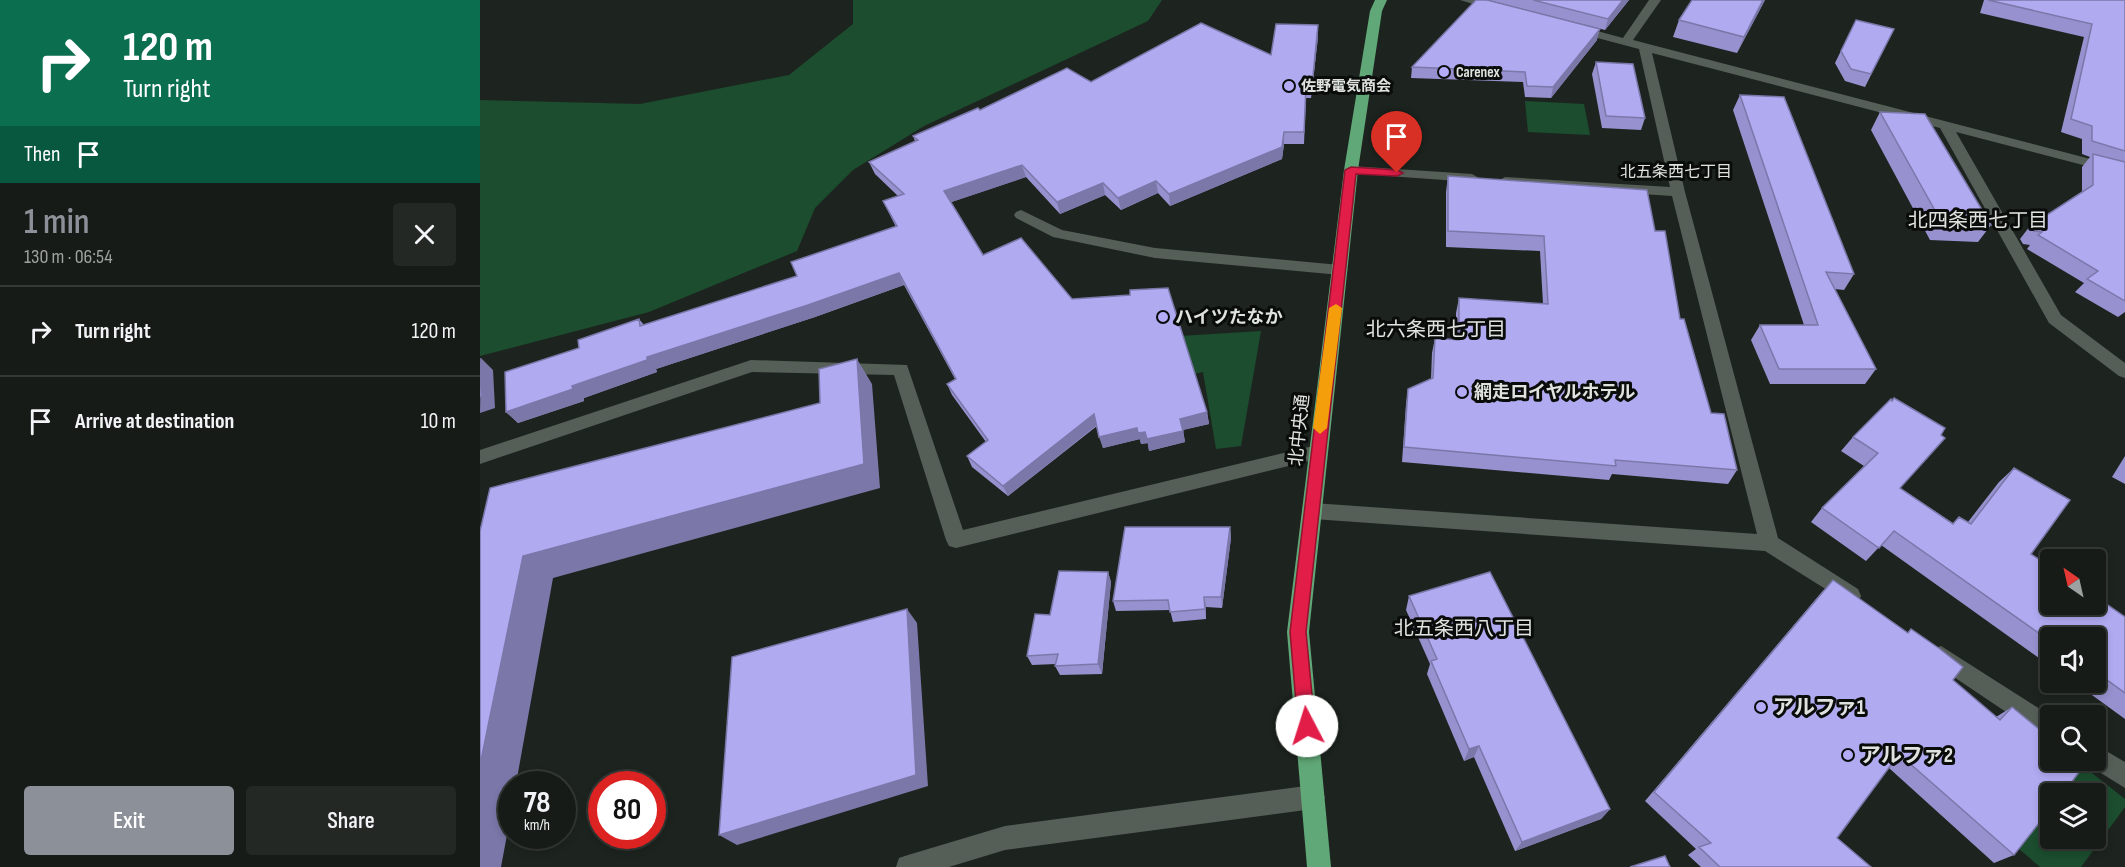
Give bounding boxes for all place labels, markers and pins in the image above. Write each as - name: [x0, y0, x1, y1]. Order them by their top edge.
- place label: Carenex: [1456, 63, 1500, 82]
- marker: Carenex: [1437, 65, 1451, 79]
- place label: 佐野電気商会: [1301, 77, 1391, 96]
- marker: 佐野電気商会: [1282, 79, 1296, 93]
- pin: [1371, 111, 1422, 173]
- place label: ハイツたなか: [1175, 307, 1283, 328]
- marker: ハイツたなか: [1156, 310, 1170, 324]
- place label: 網走ロイヤルホテル: [1474, 382, 1635, 403]
- marker: 網走ロイヤルホテル: [1455, 385, 1469, 399]
- place label: アルファ1: [1773, 695, 1865, 720]
- marker: アルファ1: [1754, 700, 1768, 714]
- place label: アルファ2: [1860, 743, 1953, 768]
- marker: アルファ2: [1841, 748, 1855, 762]

